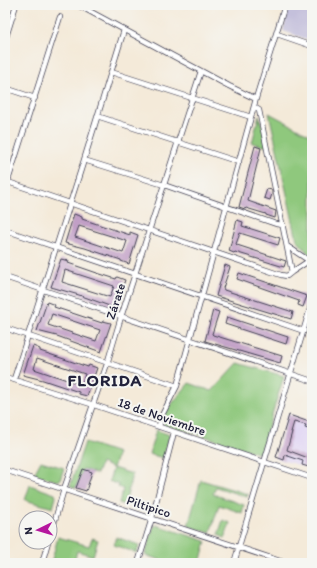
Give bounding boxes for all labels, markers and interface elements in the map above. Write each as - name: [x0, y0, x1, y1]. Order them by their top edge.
- street label: Zárate: [103, 281, 128, 321]
- district label: FLORIDA: [68, 370, 142, 390]
- street label: 18 de Noviembre: [116, 394, 208, 439]
- street label: Piltipico: [125, 492, 173, 521]
- north arrow: [18, 510, 58, 550]
- text: N: [22, 527, 35, 535]

